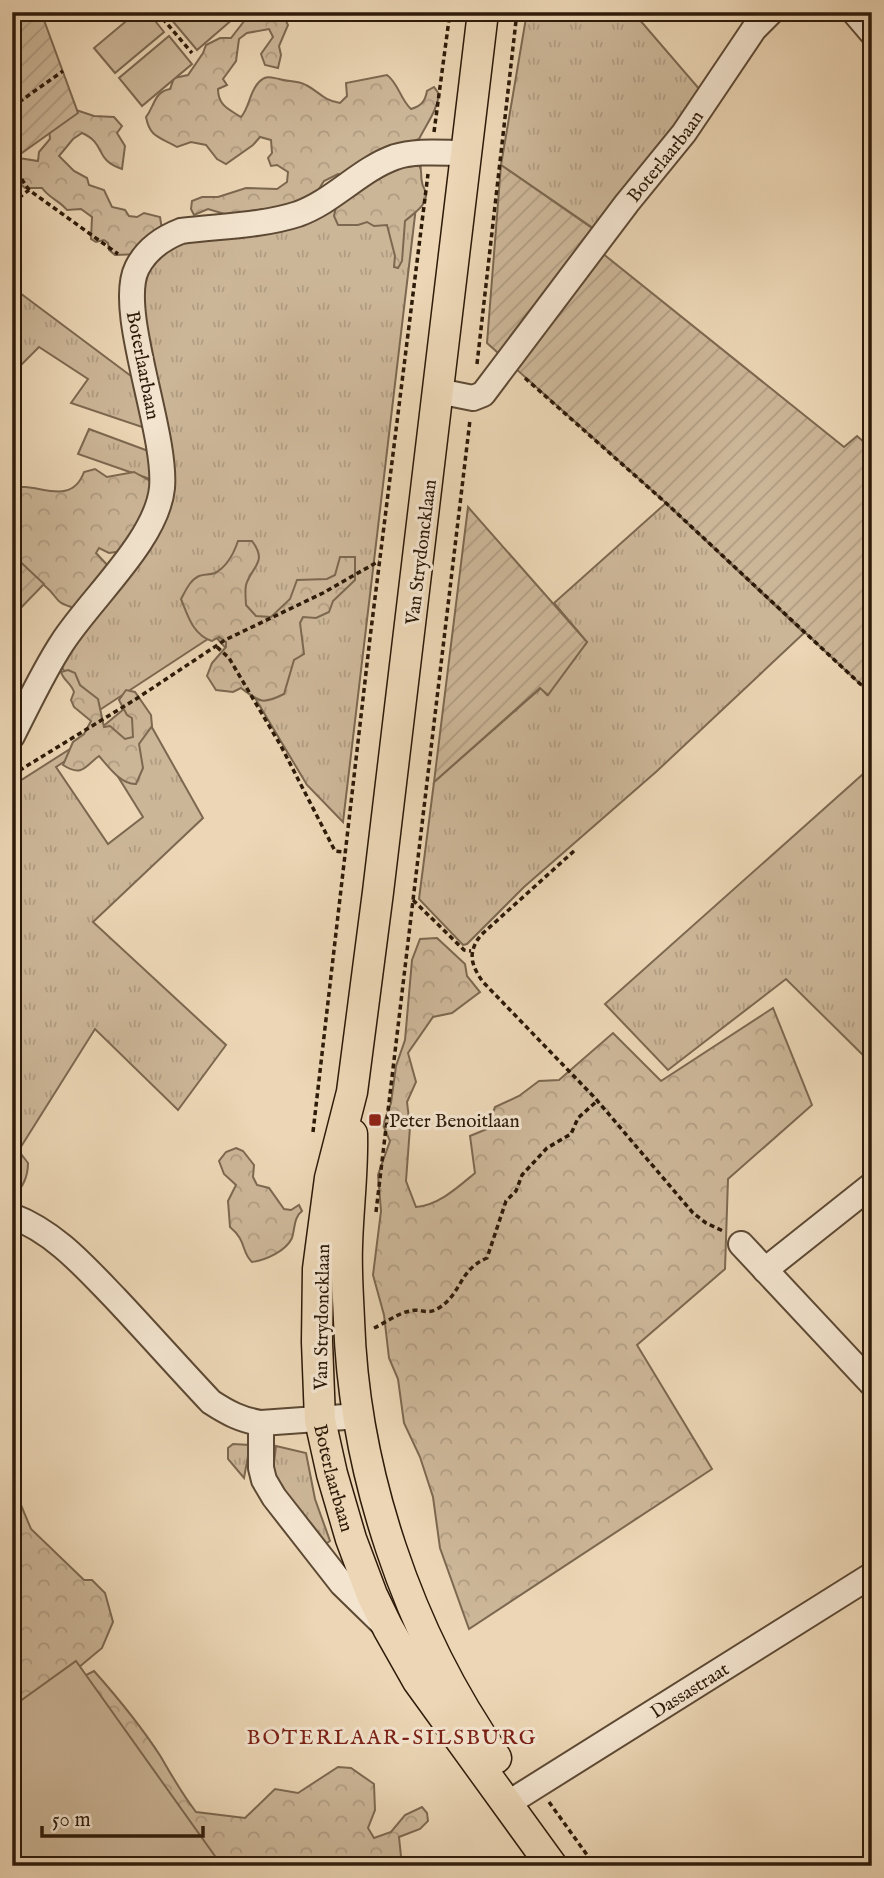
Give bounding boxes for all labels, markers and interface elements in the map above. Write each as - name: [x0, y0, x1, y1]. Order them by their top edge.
- street label: Boterlaarbaan: [622, 106, 710, 208]
- street label: Boterlaarbaan: [120, 309, 164, 422]
- street label: Van Strydoncklaan: [401, 478, 443, 627]
- place label: Peter Benoitlaan: [389, 1110, 520, 1134]
- marker: Peter Benoitlaan: [367, 1112, 383, 1128]
- street label: Van Strydoncklaan: [310, 1244, 336, 1391]
- street label: Boterlaarbaan: [307, 1422, 358, 1535]
- street label: Dassastraat: [646, 1658, 734, 1725]
- district label: BOTERLAAR-SILSBURG: [247, 1725, 537, 1752]
- scale bar: [42, 1794, 203, 1838]
- text: 50 m: [52, 1807, 91, 1834]

